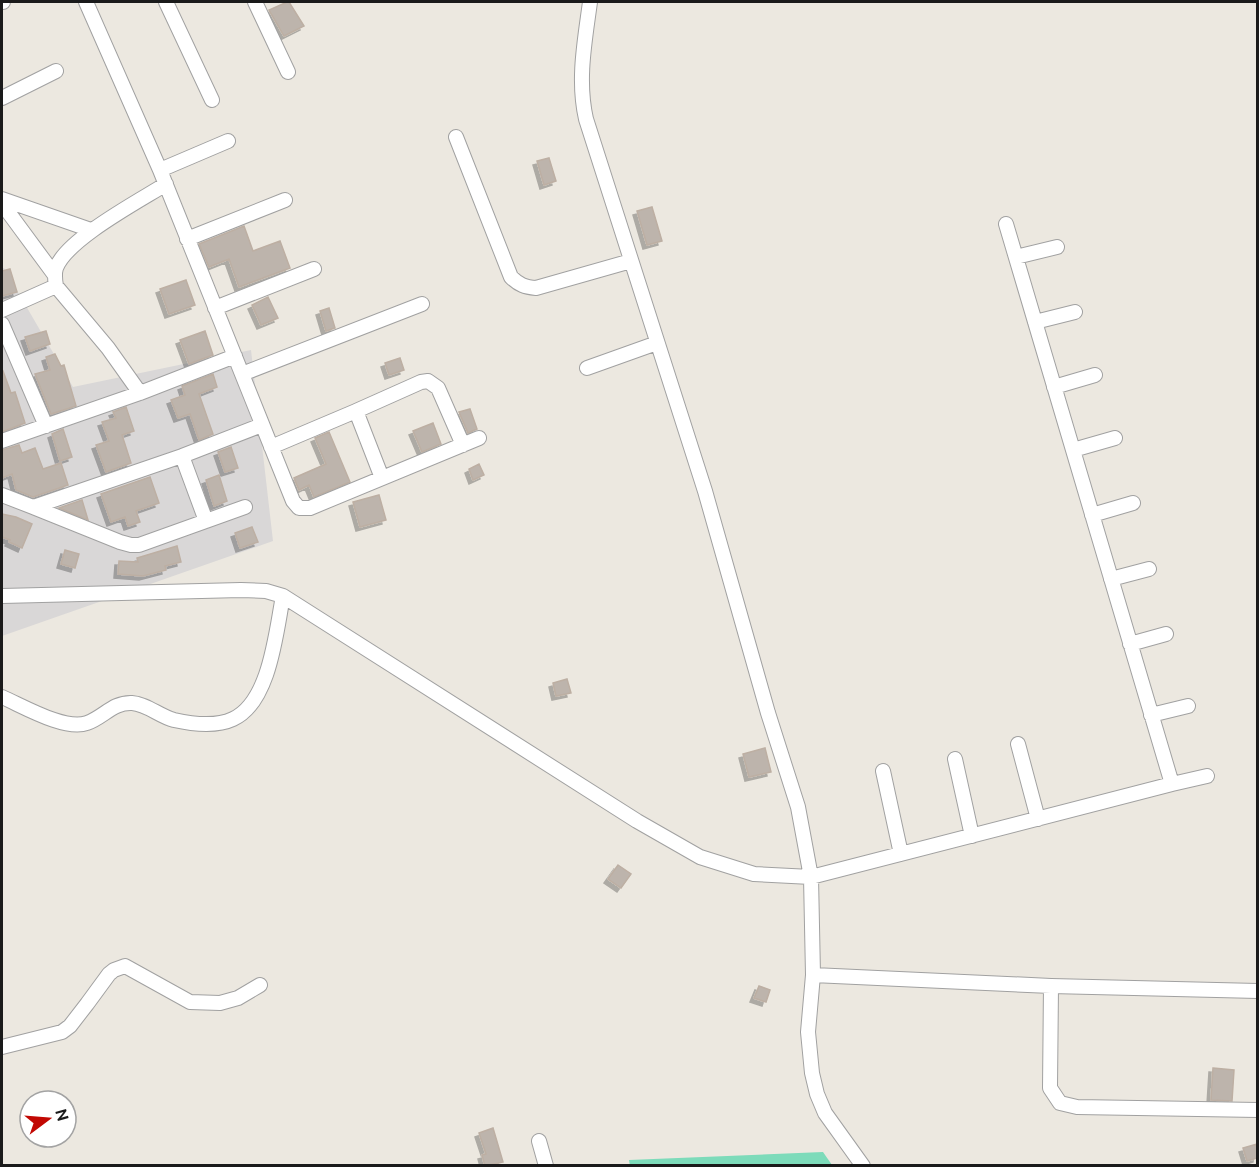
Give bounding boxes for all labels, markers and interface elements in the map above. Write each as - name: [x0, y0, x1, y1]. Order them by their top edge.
- north arrow: [18, 1089, 78, 1149]
- text: N: [52, 1107, 73, 1123]

